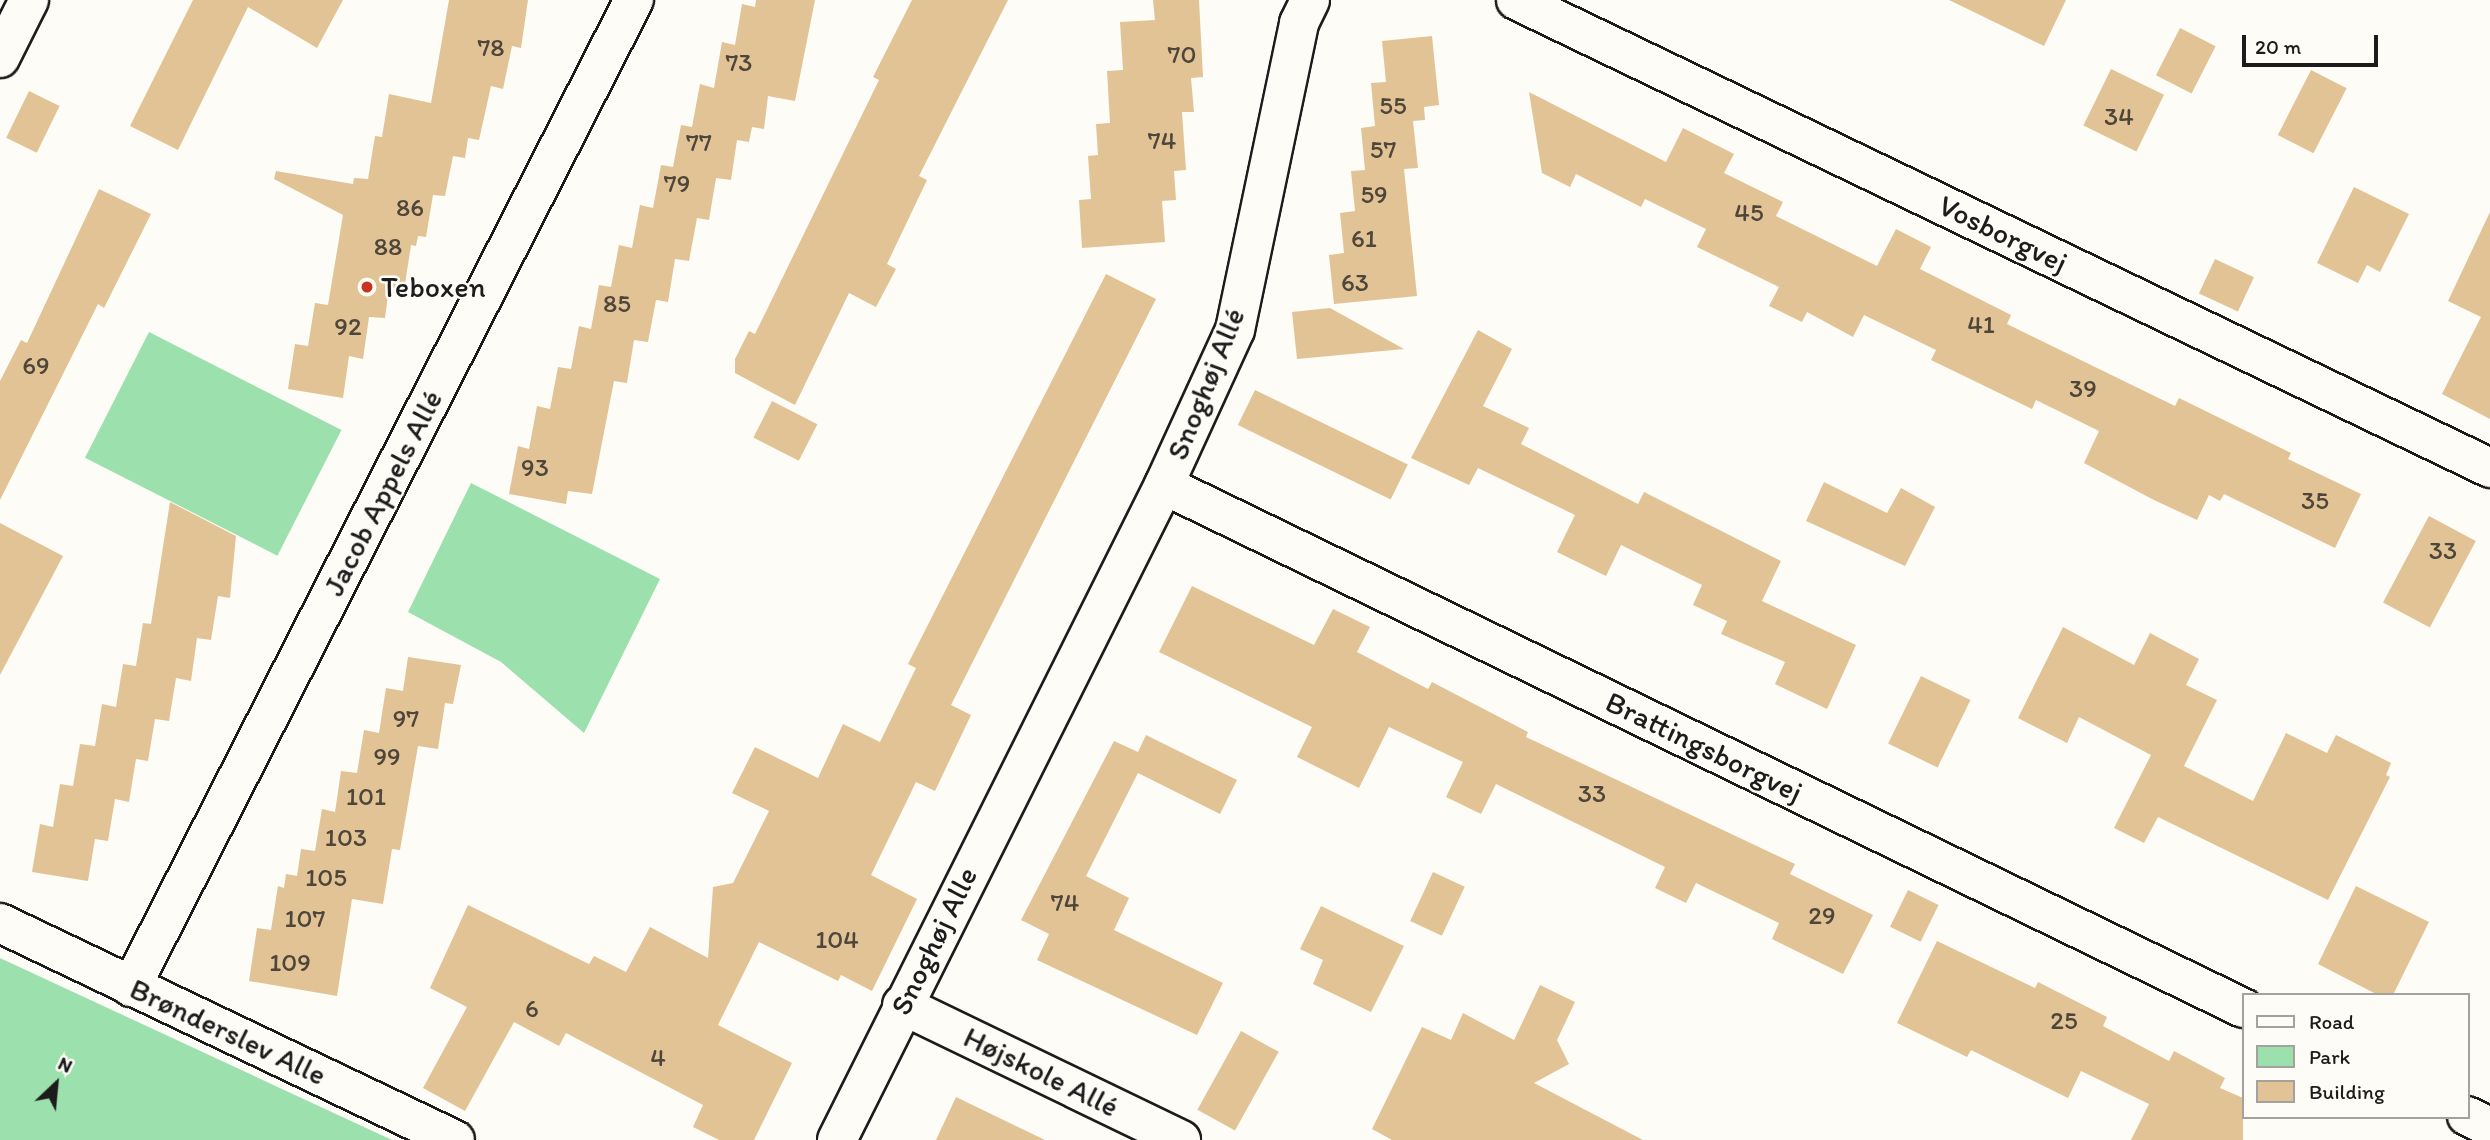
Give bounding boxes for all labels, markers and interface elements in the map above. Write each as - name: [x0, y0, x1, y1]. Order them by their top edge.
- scale bar: [2245, 21, 2382, 65]
- house number: 78: [477, 32, 505, 64]
- text: 20 m: [2255, 34, 2301, 59]
- house number: 70: [1168, 39, 1196, 71]
- house number: 73: [725, 47, 753, 79]
- house number: 55: [1379, 90, 1407, 122]
- house number: 34: [2104, 101, 2134, 133]
- house number: 74: [1148, 125, 1176, 157]
- house number: 77: [686, 127, 712, 159]
- house number: 57: [1370, 134, 1396, 166]
- house number: 79: [664, 168, 690, 200]
- house number: 59: [1360, 179, 1388, 211]
- street label: Vosborgvej: [1933, 187, 2073, 281]
- house number: 86: [396, 192, 424, 224]
- house number: 45: [1734, 197, 1764, 229]
- house number: 61: [1351, 223, 1377, 255]
- house number: 88: [374, 231, 402, 263]
- house number: 63: [1341, 267, 1369, 299]
- place label: Teboxen: [381, 269, 486, 305]
- marker: Teboxen: [359, 279, 375, 295]
- house number: 85: [603, 288, 631, 320]
- street label: Snoghøj Allé: [1159, 303, 1253, 465]
- house number: 41: [1967, 309, 1995, 341]
- house number: 92: [334, 311, 362, 343]
- house number: 69: [22, 350, 50, 382]
- house number: 39: [2069, 373, 2097, 405]
- street label: Jacob Appels Allé: [316, 385, 450, 601]
- house number: 93: [521, 452, 549, 484]
- house number: 35: [2301, 485, 2329, 517]
- house number: 33: [2429, 535, 2457, 567]
- street label: Brattingsborgvej: [1600, 684, 1808, 810]
- house number: 97: [393, 703, 419, 735]
- house number: 99: [373, 741, 401, 773]
- house number: 33: [1578, 778, 1606, 810]
- house number: 101: [346, 781, 386, 813]
- house number: 103: [325, 822, 367, 854]
- street label: Snoghøj Alle: [883, 861, 985, 1021]
- house number: 105: [305, 862, 347, 894]
- house number: 74: [1051, 887, 1079, 919]
- house number: 29: [1808, 900, 1836, 932]
- house number: 107: [285, 903, 325, 935]
- house number: 104: [815, 924, 859, 956]
- house number: 109: [269, 947, 311, 979]
- street label: Brønderslev Alle: [124, 971, 332, 1093]
- house number: 6: [525, 993, 539, 1025]
- legend: [2242, 993, 2469, 1119]
- house number: 25: [2050, 1005, 2078, 1037]
- text: Road: [2309, 1009, 2354, 1034]
- street label: Højskole Allé: [958, 1019, 1124, 1125]
- house number: 4: [650, 1042, 666, 1074]
- text: Park: [2309, 1044, 2350, 1069]
- north arrow: [21, 1049, 91, 1119]
- text: N: [55, 1052, 76, 1078]
- text: Building: [2309, 1079, 2385, 1104]

